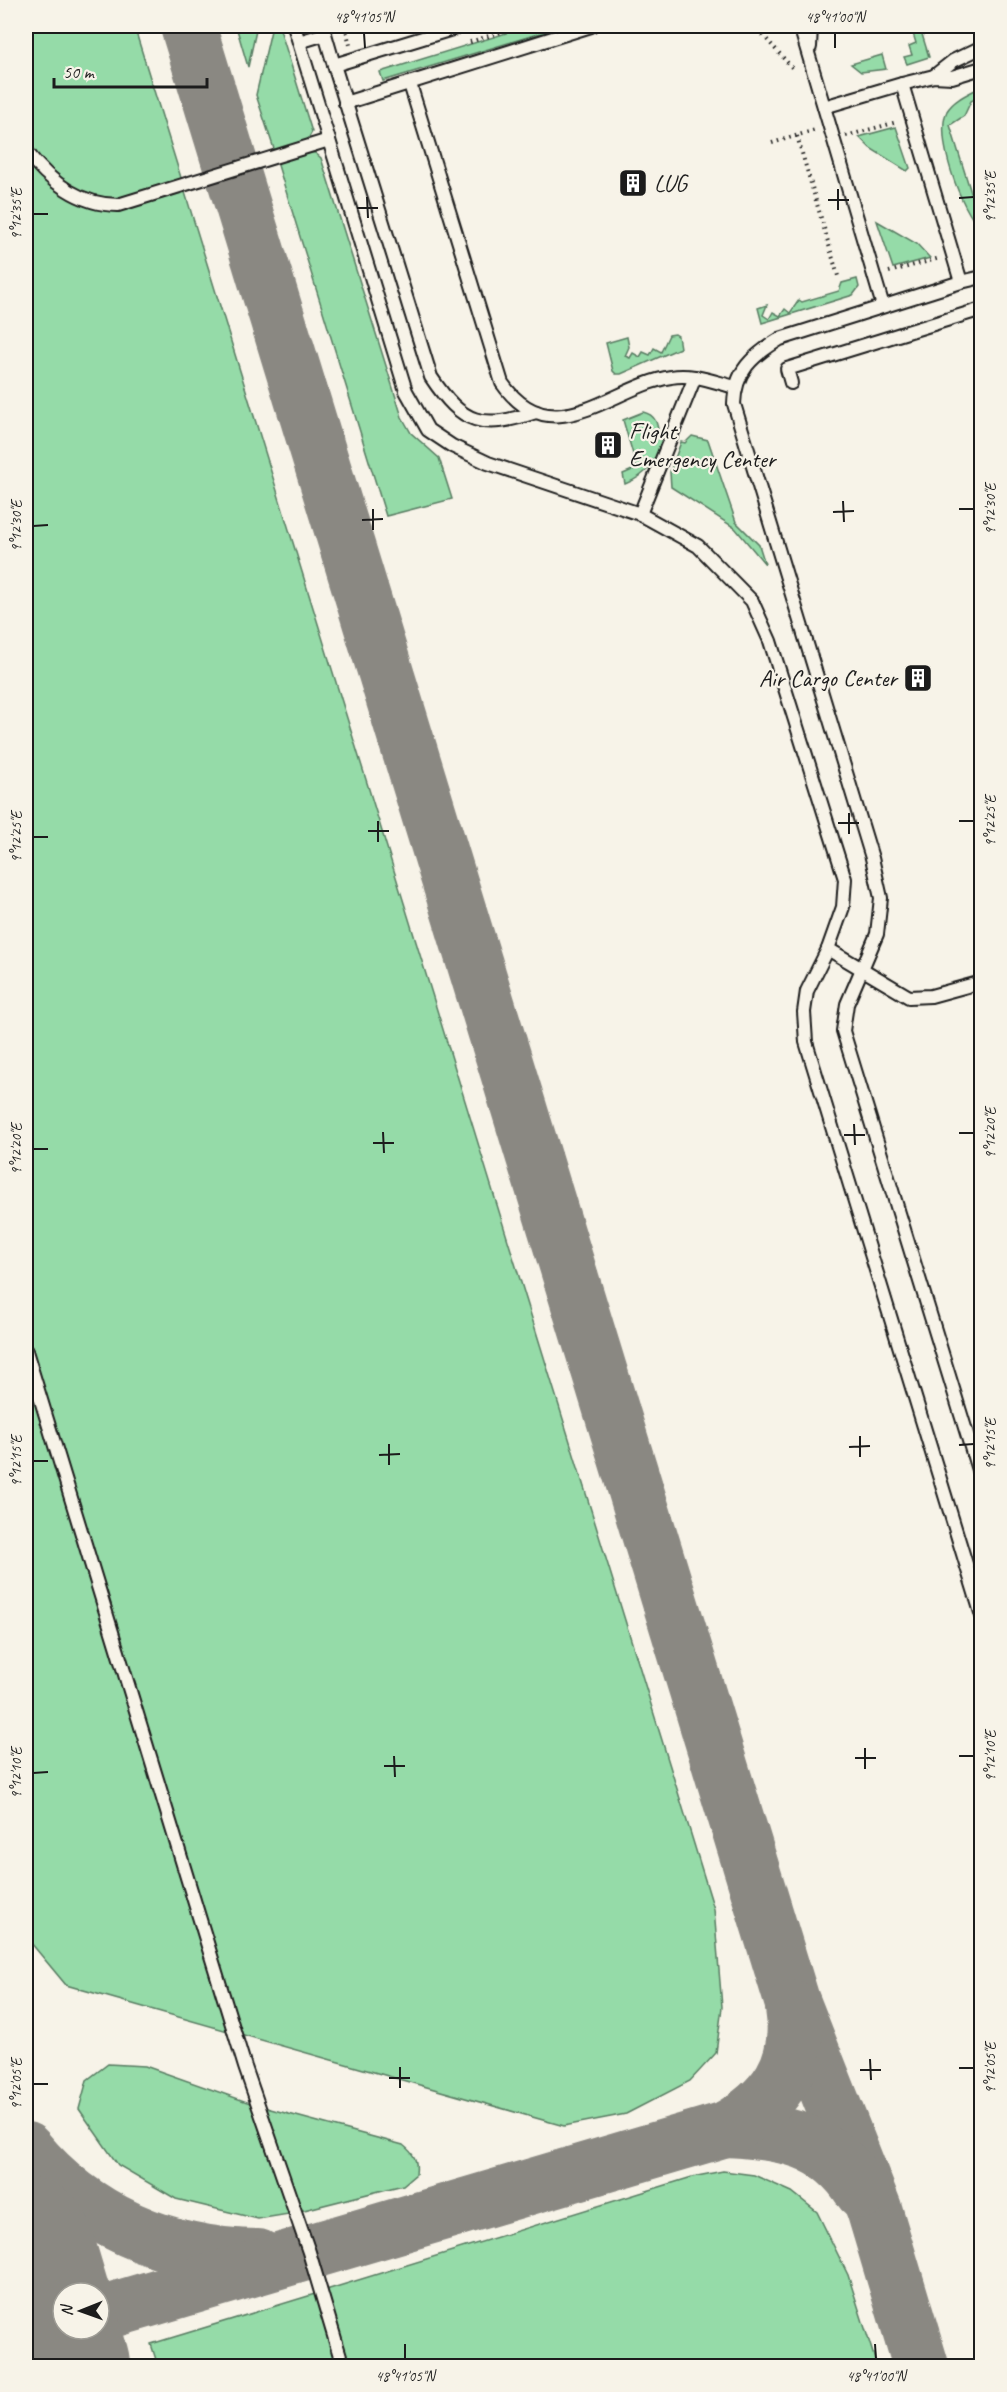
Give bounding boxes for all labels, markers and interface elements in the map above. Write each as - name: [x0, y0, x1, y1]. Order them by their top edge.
- text: 48°41'05"N: [334, 8, 397, 27]
- text: 48°41'00"N: [805, 8, 868, 27]
- scale bar: [54, 51, 207, 89]
- text: 50 m: [63, 61, 96, 83]
- building icon: LUG: [617, 167, 649, 199]
- place label: LUG: [654, 168, 689, 198]
- text: 9°12'35"E: [981, 169, 1000, 223]
- text: 9°12'35"E: [7, 186, 26, 240]
- place label: Flight Emergency Center: [629, 416, 778, 474]
- building icon: Flight Emergency Center: [592, 429, 624, 461]
- text: 9°12'30"E: [981, 481, 1000, 535]
- text: 9°12'30"E: [7, 498, 26, 552]
- building icon: Air Cargo Center: [902, 662, 934, 694]
- place label: Air Cargo Center: [759, 663, 899, 693]
- text: 9°12'25"E: [981, 793, 1000, 847]
- text: 9°12'25"E: [7, 809, 26, 863]
- text: 9°12'20"E: [981, 1105, 1000, 1159]
- text: 9°12'20"E: [7, 1121, 26, 1175]
- text: 9°12'15"E: [981, 1416, 1000, 1470]
- text: 9°12'15"E: [7, 1433, 26, 1487]
- text: 9°12'10"E: [981, 1728, 1000, 1782]
- text: 9°12'10"E: [7, 1745, 26, 1799]
- text: 9°12'05"E: [981, 2040, 1000, 2094]
- text: 9°12'05"E: [7, 2056, 26, 2110]
- north arrow: [51, 2281, 111, 2341]
- text: N: [57, 2303, 77, 2316]
- text: 48°41'05"N: [375, 2367, 438, 2386]
- text: 48°41'00"N: [846, 2367, 909, 2386]

